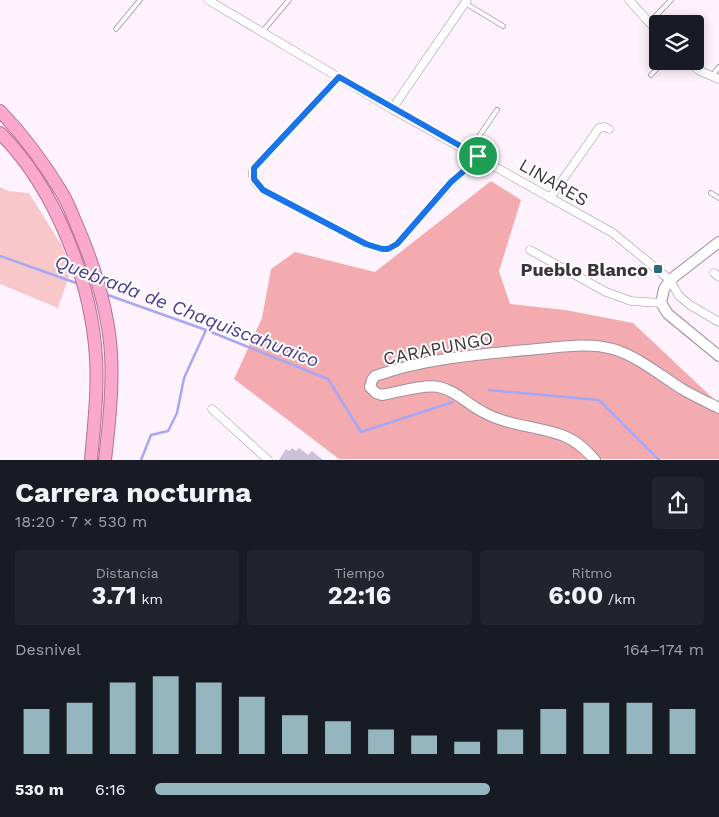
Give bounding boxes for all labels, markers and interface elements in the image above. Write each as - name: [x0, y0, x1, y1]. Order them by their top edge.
- map controls: [649, 15, 704, 70]
- button: layers: [649, 15, 704, 70]
- pin: [457, 135, 499, 177]
- icon: arrive: [464, 142, 492, 170]
- street label: LINARES: [516, 154, 592, 210]
- water label: Quebrada de Chaquiscahuaico: [51, 250, 323, 372]
- place label: Pueblo Blanco: [520, 259, 648, 280]
- marker: Pueblo Blanco: [652, 263, 664, 275]
- street label: CARAPUNGO: [381, 327, 495, 369]
- text: Carrera nocturna: [15, 476, 251, 509]
- button: share: [652, 477, 704, 529]
- text: 18:20 · 7 × 530 m: [15, 512, 147, 531]
- text: Distancia: [96, 565, 159, 581]
- text: Tiempo: [334, 565, 385, 581]
- text: Ritmo: [572, 565, 612, 581]
- text: 3.71: [92, 581, 137, 610]
- text: 22:16: [328, 581, 391, 610]
- text: 6:00: [548, 581, 603, 610]
- text: km: [137, 591, 163, 607]
- text: /km: [603, 591, 635, 607]
- text: Desnivel: [15, 640, 81, 659]
- text: 164–174 m: [624, 640, 704, 659]
- text: 530 m: [15, 780, 64, 799]
- text: 6:16: [95, 780, 125, 799]

